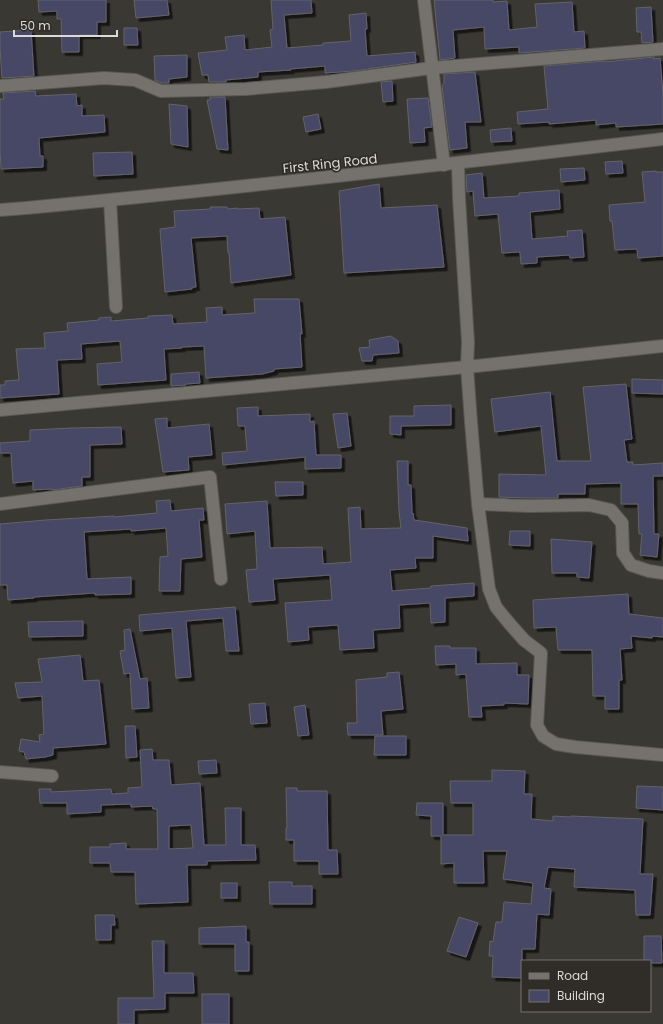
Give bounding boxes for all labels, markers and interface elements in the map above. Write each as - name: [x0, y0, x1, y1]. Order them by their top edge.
- scale bar: [14, 12, 117, 38]
- text: 50 m: [20, 17, 51, 34]
- street label: First Ring Road: [282, 149, 378, 178]
- legend: [521, 960, 651, 1012]
- text: Road: [557, 967, 588, 984]
- text: Building: [557, 987, 605, 1004]

